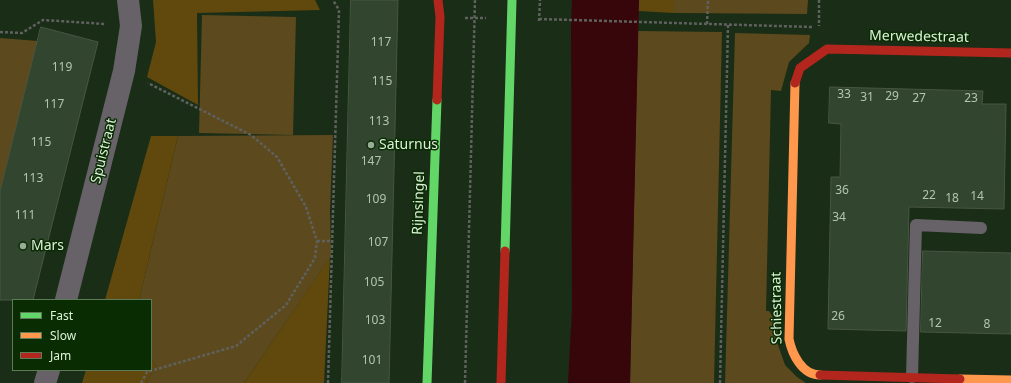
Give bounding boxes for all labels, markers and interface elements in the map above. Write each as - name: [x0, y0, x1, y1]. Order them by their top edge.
- street label: Merwedestraat: [869, 28, 969, 46]
- house number: 117: [371, 36, 391, 50]
- house number: 119: [52, 61, 72, 75]
- house number: 115: [372, 75, 392, 89]
- house number: 33: [837, 88, 851, 102]
- house number: 29: [885, 90, 899, 104]
- house number: 31: [860, 91, 874, 105]
- house number: 27: [912, 92, 926, 106]
- house number: 23: [964, 92, 978, 106]
- house number: 117: [44, 98, 64, 112]
- house number: 113: [369, 115, 389, 129]
- street label: Spuistraat: [88, 117, 120, 185]
- house number: 115: [31, 136, 51, 150]
- place label: Saturnus: [379, 137, 438, 153]
- marker: Saturnus: [366, 140, 376, 150]
- house number: 147: [361, 155, 381, 169]
- street label: Rijnsingel: [409, 171, 429, 235]
- house number: 113: [23, 172, 43, 186]
- house number: 36: [835, 184, 849, 198]
- house number: 22: [922, 189, 936, 203]
- house number: 14: [970, 190, 984, 204]
- house number: 18: [945, 192, 959, 206]
- house number: 109: [366, 193, 386, 207]
- house number: 111: [15, 209, 35, 223]
- house number: 34: [832, 211, 846, 225]
- house number: 107: [368, 236, 388, 250]
- place label: Mars: [31, 238, 64, 254]
- marker: Mars: [18, 241, 28, 251]
- street label: Schiestraat: [768, 272, 786, 344]
- house number: 105: [364, 276, 384, 290]
- legend: [12, 299, 152, 371]
- text: Fast: [50, 307, 73, 324]
- house number: 26: [831, 310, 845, 324]
- house number: 103: [365, 314, 385, 328]
- house number: 12: [928, 317, 942, 331]
- house number: 8: [984, 318, 990, 332]
- text: Slow: [50, 327, 76, 344]
- text: Jam: [50, 347, 71, 364]
- house number: 101: [362, 354, 382, 368]

